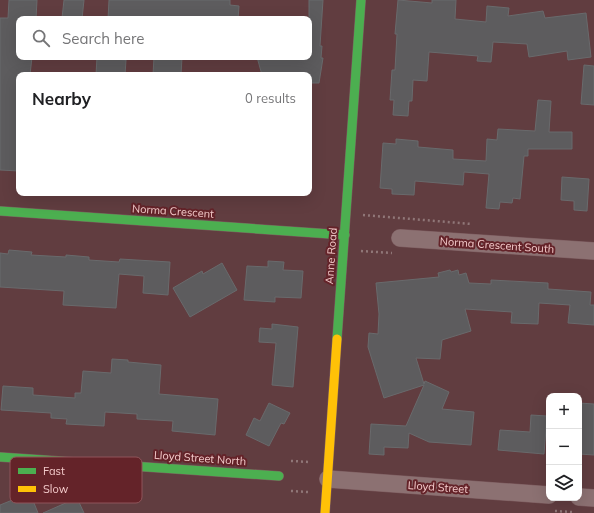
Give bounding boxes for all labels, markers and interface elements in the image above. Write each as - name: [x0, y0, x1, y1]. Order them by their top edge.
- search box: [16, 16, 312, 60]
- icon: search: [30, 27, 52, 49]
- text: Search here: [62, 29, 144, 48]
- text: Nearby: [32, 88, 91, 109]
- text: 0 results: [245, 90, 296, 106]
- street label: Norma Crescent: [132, 201, 215, 221]
- street label: Anne Road: [322, 227, 340, 285]
- street label: Norma Crescent South: [439, 234, 555, 256]
- map controls: [546, 393, 582, 501]
- button: +: [546, 393, 582, 429]
- button: −: [546, 429, 582, 465]
- street label: Lloyd Street North: [153, 448, 247, 468]
- legend: [10, 457, 142, 503]
- text: Fast: [43, 464, 65, 478]
- button: layers: [546, 465, 582, 501]
- street label: Lloyd Street: [407, 478, 469, 496]
- text: Slow: [43, 482, 69, 496]

